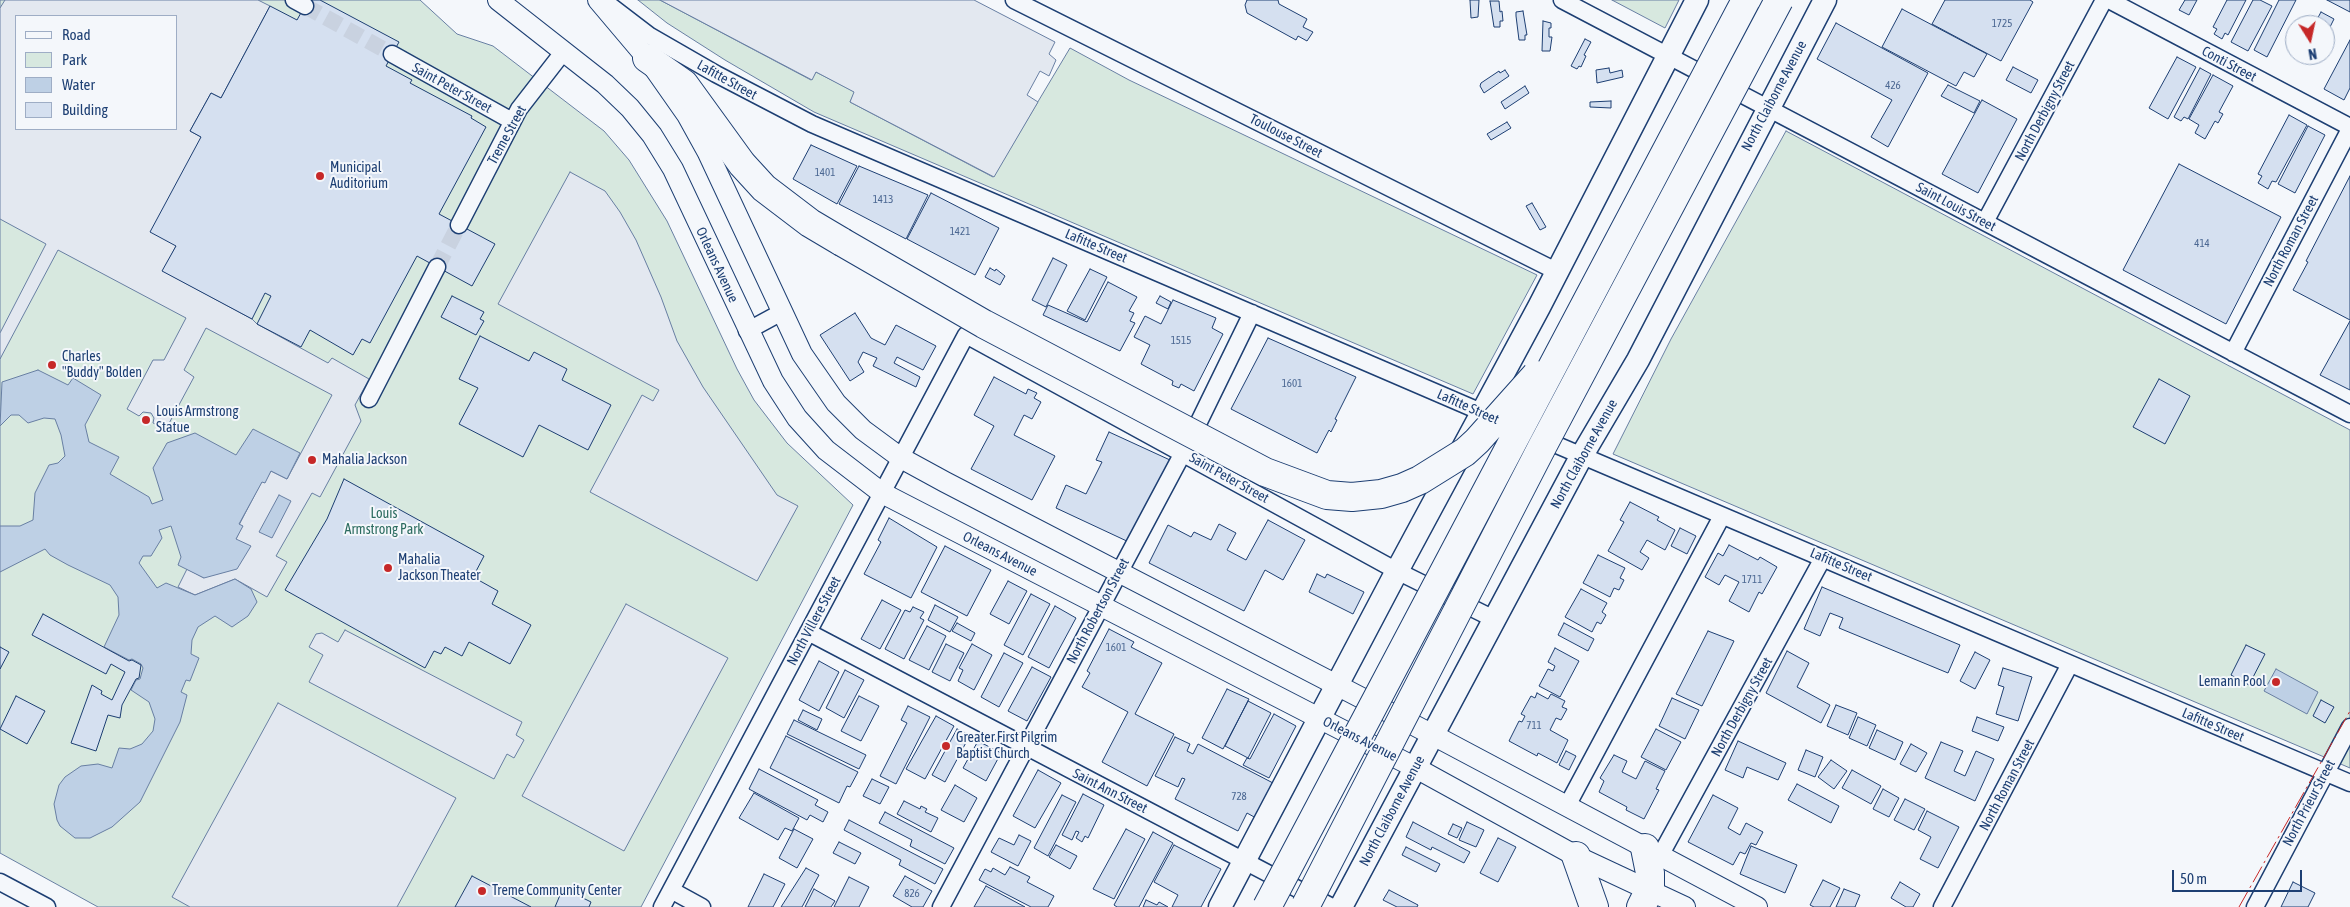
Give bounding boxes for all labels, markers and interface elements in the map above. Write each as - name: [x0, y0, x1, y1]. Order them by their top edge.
- legend: [15, 15, 178, 130]
- north arrow: [2285, 15, 2335, 65]
- house number: 1725: [1992, 17, 2012, 31]
- text: Road: [62, 26, 91, 43]
- street label: North Claiborne Avenue: [1738, 38, 1810, 154]
- street label: Conti Street: [2199, 43, 2259, 85]
- text: N: [2307, 45, 2318, 62]
- text: Park: [62, 51, 87, 68]
- street label: Lafitte Street: [694, 57, 760, 103]
- street label: North Derbigny Street: [2012, 58, 2078, 164]
- street label: Saint Peter Street: [409, 59, 495, 117]
- text: Water: [62, 76, 95, 93]
- house number: 426: [1885, 79, 1901, 93]
- text: Building: [62, 101, 108, 118]
- street label: Treme Street: [484, 103, 530, 167]
- street label: Toulouse Street: [1247, 110, 1325, 162]
- place label: Municipal Auditorium: [330, 160, 388, 192]
- house number: 1401: [815, 166, 835, 180]
- marker: Municipal Auditorium: [314, 170, 326, 182]
- street label: Saint Louis Street: [1913, 179, 1999, 235]
- street label: North Roman Street: [2260, 192, 2322, 290]
- house number: 1413: [873, 193, 893, 207]
- street label: Orleans Avenue: [692, 225, 742, 305]
- house number: 1421: [950, 225, 970, 239]
- street label: Lafitte Street: [1062, 225, 1130, 267]
- house number: 414: [2194, 237, 2210, 251]
- house number: 1515: [1171, 334, 1191, 348]
- place label: Charles "Buddy" Bolden: [62, 349, 142, 382]
- marker: Charles "Buddy" Bolden: [46, 359, 58, 371]
- house number: 1601: [1282, 377, 1302, 391]
- street label: Lafitte Street: [1434, 386, 1502, 428]
- street label: North Claiborne Avenue: [1547, 396, 1621, 512]
- place label: Louis Armstrong Statue: [156, 404, 238, 437]
- marker: Louis Armstrong Statue: [140, 414, 152, 426]
- street label: Saint Peter Street: [1186, 449, 1272, 507]
- place label: Mahalia Jackson: [322, 452, 407, 468]
- marker: Mahalia Jackson: [306, 454, 318, 466]
- park label: Louis Armstrong Park: [345, 506, 423, 538]
- street label: Orleans Avenue: [960, 528, 1040, 580]
- street label: Lafitte Street: [1807, 544, 1875, 586]
- place label: Mahalia Jackson Theater: [398, 552, 480, 584]
- street label: North Robertson Street: [1063, 555, 1133, 667]
- marker: Mahalia Jackson Theater: [382, 562, 394, 574]
- house number: 1711: [1742, 573, 1762, 587]
- street label: North Villere Street: [783, 574, 845, 668]
- house number: 1601: [1106, 641, 1126, 655]
- street label: North Derbigny Street: [1708, 654, 1776, 760]
- place label: Lemann Pool: [2199, 674, 2266, 690]
- marker: Lemann Pool: [2270, 676, 2282, 688]
- street label: Lafitte Street: [2179, 704, 2247, 746]
- street label: Orleans Avenue: [1320, 713, 1400, 765]
- house number: 711: [1526, 719, 1542, 733]
- place label: Greater First Pilgrim Baptist Church: [956, 730, 1057, 762]
- street label: North Roman Street: [1976, 736, 2038, 834]
- marker: Greater First Pilgrim Baptist Church: [940, 740, 952, 752]
- street label: North Claiborne Avenue: [1356, 753, 1428, 869]
- street label: North Prieur Street: [2279, 757, 2339, 849]
- street label: Saint Ann Street: [1070, 765, 1150, 817]
- house number: 728: [1231, 790, 1247, 804]
- scale bar: [2175, 860, 2305, 892]
- text: 50 m: [2180, 870, 2207, 887]
- place label: Treme Community Center: [492, 883, 621, 899]
- marker: Treme Community Center: [476, 885, 488, 897]
- house number: 826: [904, 887, 920, 901]

